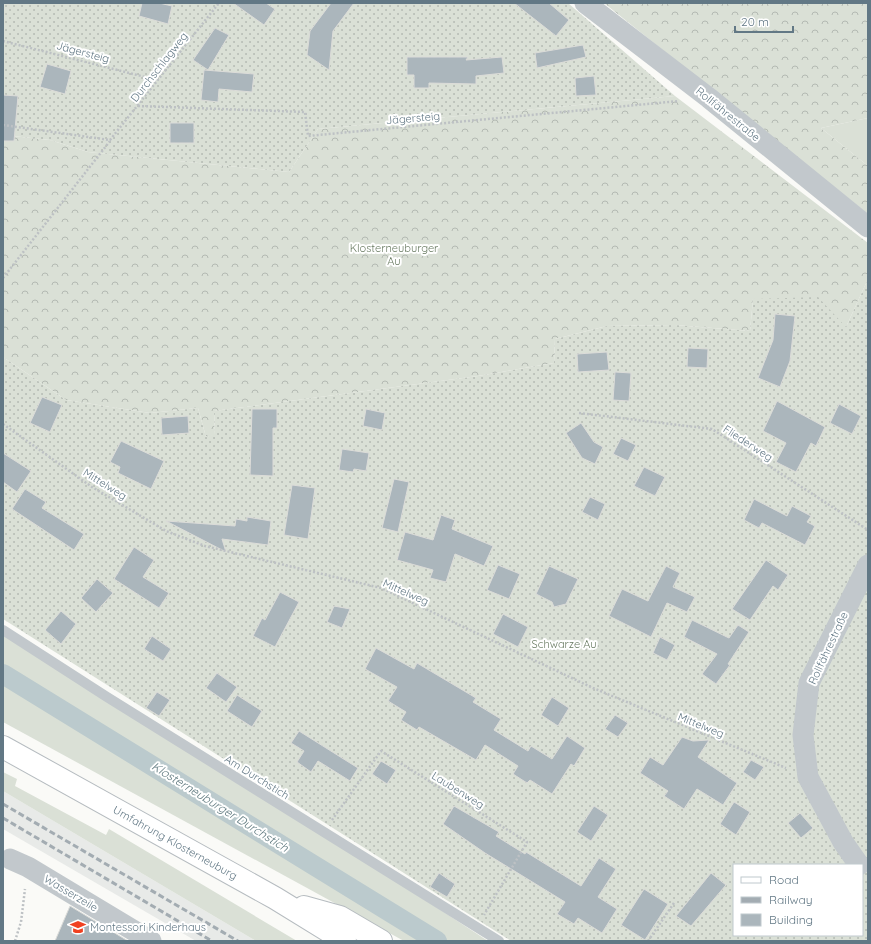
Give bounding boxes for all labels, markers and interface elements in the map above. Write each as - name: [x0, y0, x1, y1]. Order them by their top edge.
- scale bar: [735, 8, 793, 34]
- text: 20 m: [741, 14, 769, 29]
- street label: Durchschlagweg: [127, 29, 191, 105]
- street label: Jägersteig: [55, 38, 111, 66]
- street label: Rollfährestraße: [693, 84, 763, 144]
- street label: Jägersteig: [385, 109, 441, 127]
- park label: Klosterneuburger Au: [350, 241, 439, 268]
- street label: Fliederweg: [721, 422, 775, 464]
- street label: Mittelweg: [81, 465, 129, 503]
- street label: Mittelweg: [381, 576, 431, 608]
- street label: Rollfährestraße: [805, 609, 851, 687]
- park label: Schwarze Au: [532, 637, 597, 651]
- street label: Mittelweg: [676, 709, 726, 741]
- street label: Am Durchstich: [222, 752, 292, 802]
- water label: Klosterneuburger Durchstich: [149, 758, 291, 855]
- street label: Laubenweg: [429, 768, 487, 812]
- street label: Umfahrung Klosterneuburg: [111, 802, 240, 883]
- legend: [733, 864, 863, 936]
- street label: Wasserzeile: [42, 871, 100, 915]
- text: Road: [769, 872, 799, 887]
- text: Railway: [769, 892, 813, 907]
- text: Building: [769, 912, 813, 927]
- school or university icon: Montessori Kinderhaus: [69, 918, 87, 936]
- place label: Montessori Kinderhaus: [90, 920, 206, 934]

